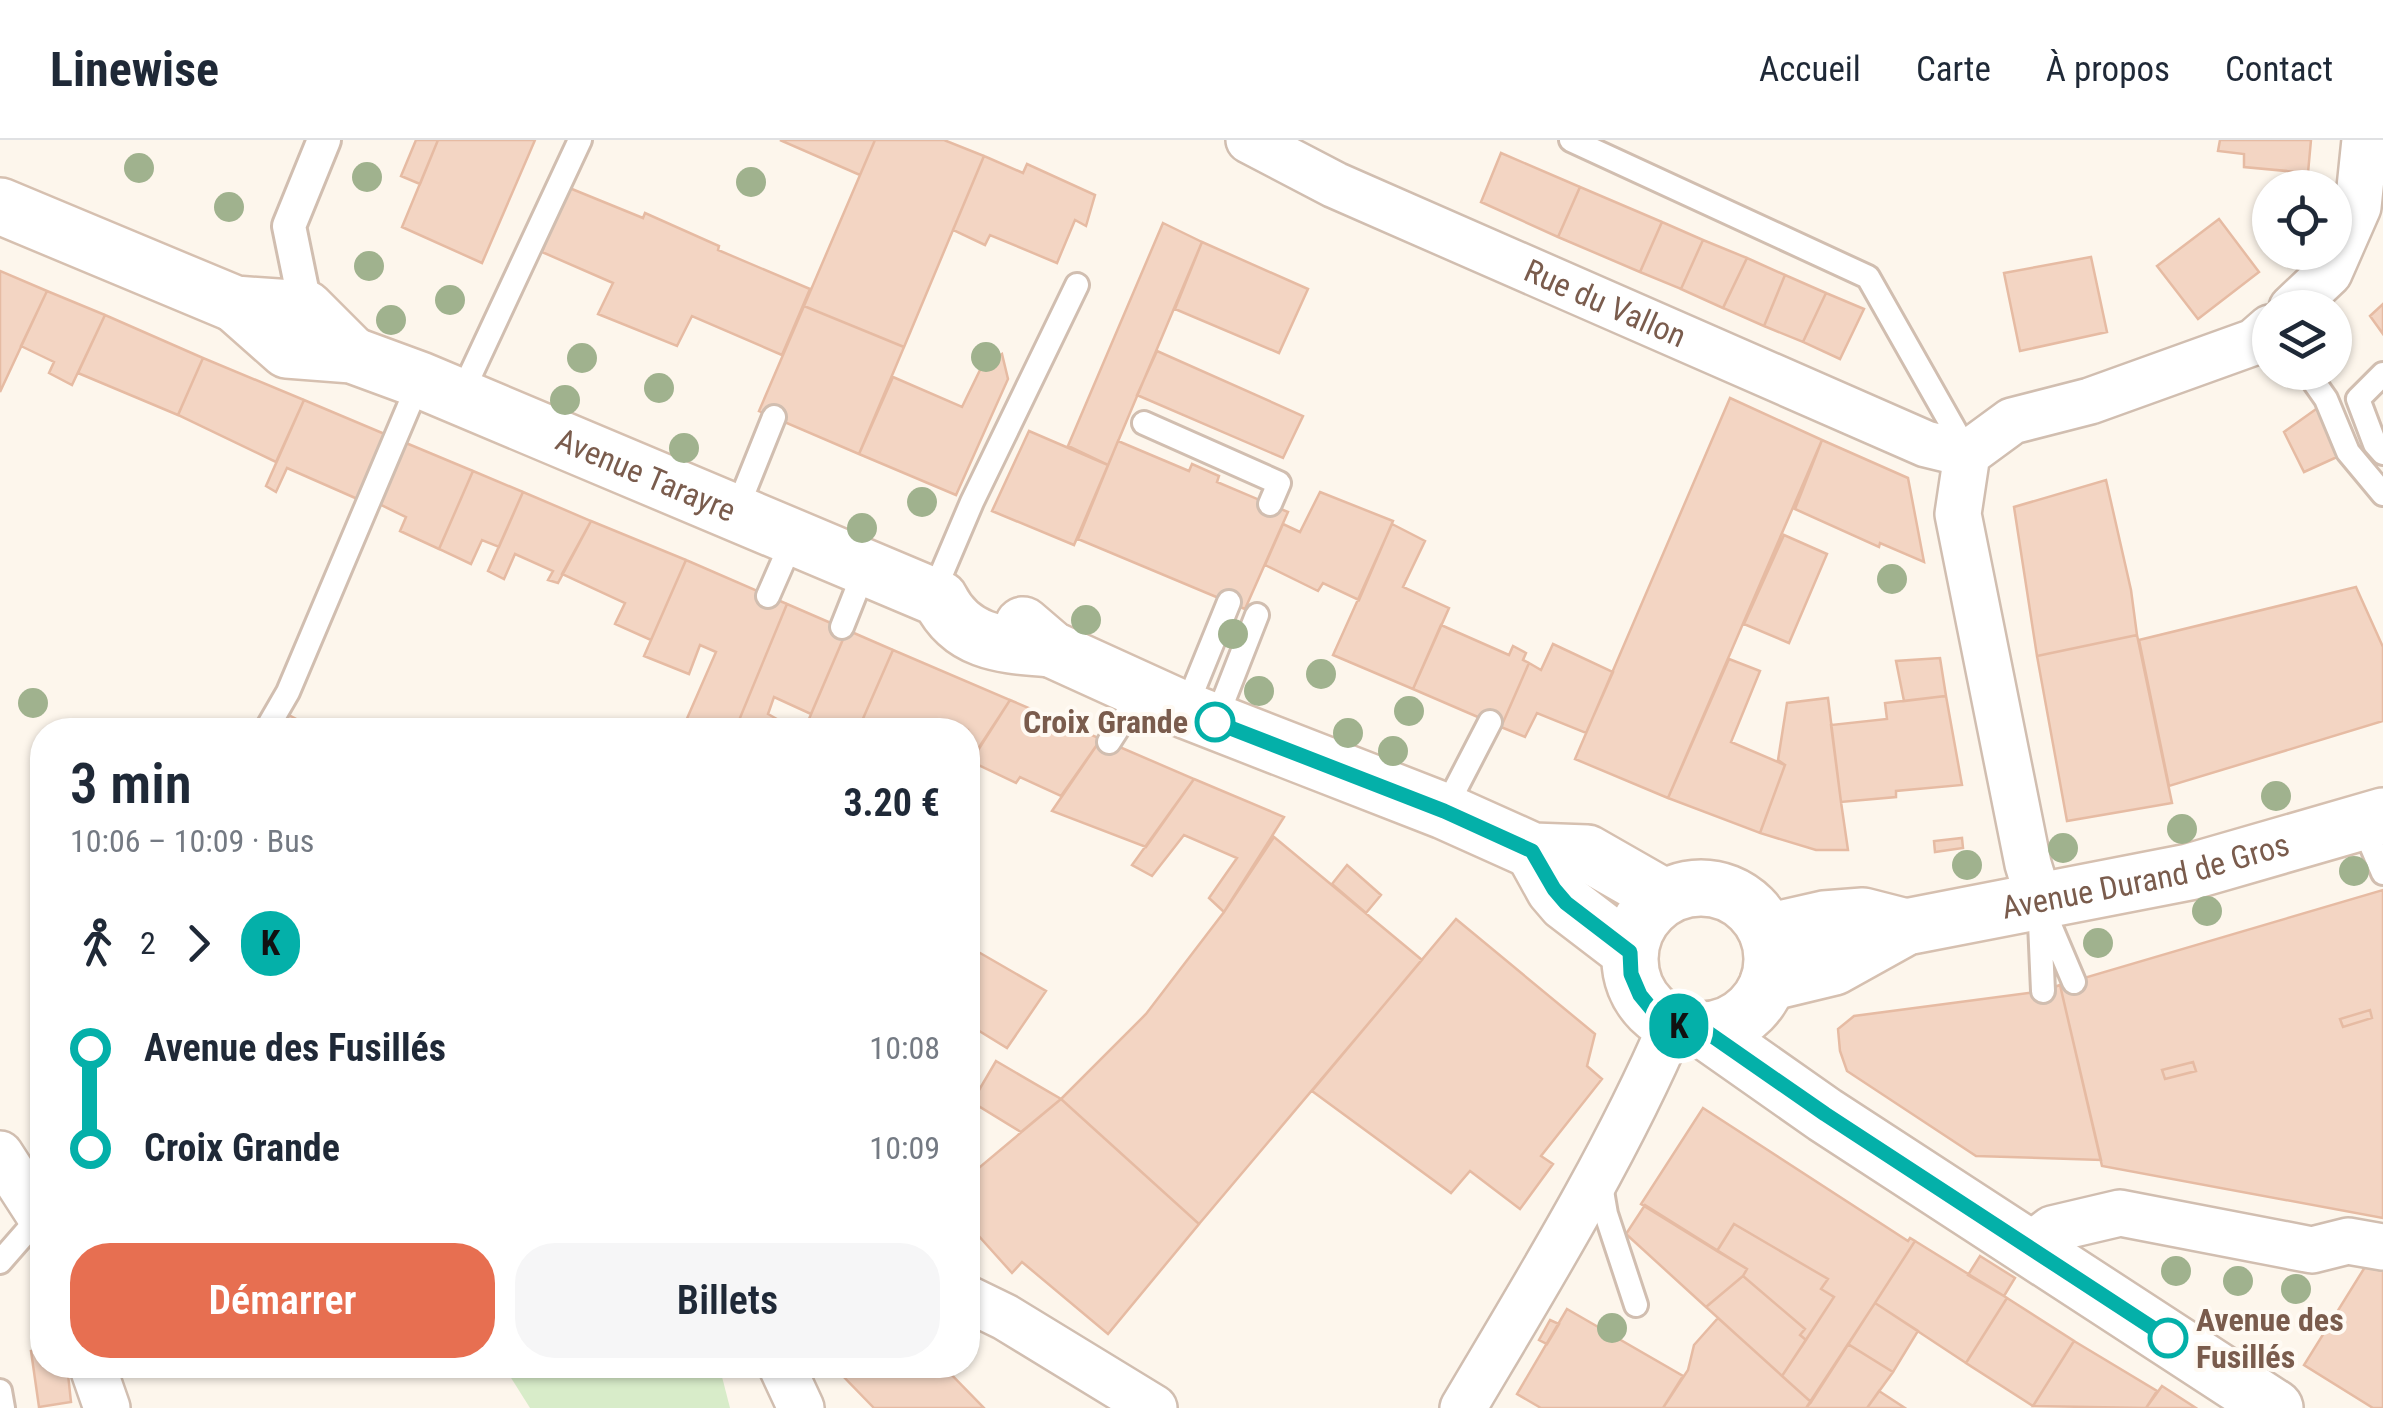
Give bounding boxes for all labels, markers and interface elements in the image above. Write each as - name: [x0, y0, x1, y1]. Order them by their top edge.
- text: Linewise: [50, 41, 219, 98]
- text: Accueil: [1759, 49, 1861, 90]
- text: Carte: [1916, 49, 1991, 90]
- text: À propos: [2046, 49, 2170, 90]
- text: Contact: [2225, 49, 2333, 90]
- map controls: [2252, 170, 2352, 390]
- button: locate: [2252, 170, 2352, 270]
- street label: Rue du Vallon: [1519, 251, 1692, 355]
- button: layers: [2252, 290, 2352, 390]
- street label: Avenue Tarayre: [550, 420, 741, 530]
- place label: Croix Grande: [1023, 703, 1188, 741]
- marker: Croix Grande: [1196, 703, 1234, 741]
- text: 3 min: [70, 752, 192, 816]
- text: 3.20 €: [843, 781, 940, 825]
- text: 10:06 – 10:09 · Bus: [70, 822, 314, 860]
- street label: Avenue Durand de Gros: [1999, 825, 2293, 927]
- icon: walk: [70, 916, 125, 971]
- icon: forward: [171, 916, 226, 971]
- text: K: [261, 923, 280, 964]
- text: 2: [140, 924, 156, 962]
- line badge: K: [1646, 994, 1712, 1058]
- text: K: [1669, 1006, 1689, 1047]
- text: Avenue des Fusillés: [144, 1026, 446, 1070]
- text: 10:08: [869, 1029, 940, 1067]
- text: Croix Grande: [144, 1126, 340, 1170]
- text: 10:09: [869, 1129, 940, 1167]
- button: Démarrer: [70, 1243, 495, 1358]
- button: Billets: [515, 1243, 940, 1358]
- place label: Avenue des Fusillés: [2196, 1301, 2344, 1376]
- marker: Avenue des Fusillés: [2149, 1319, 2187, 1357]

